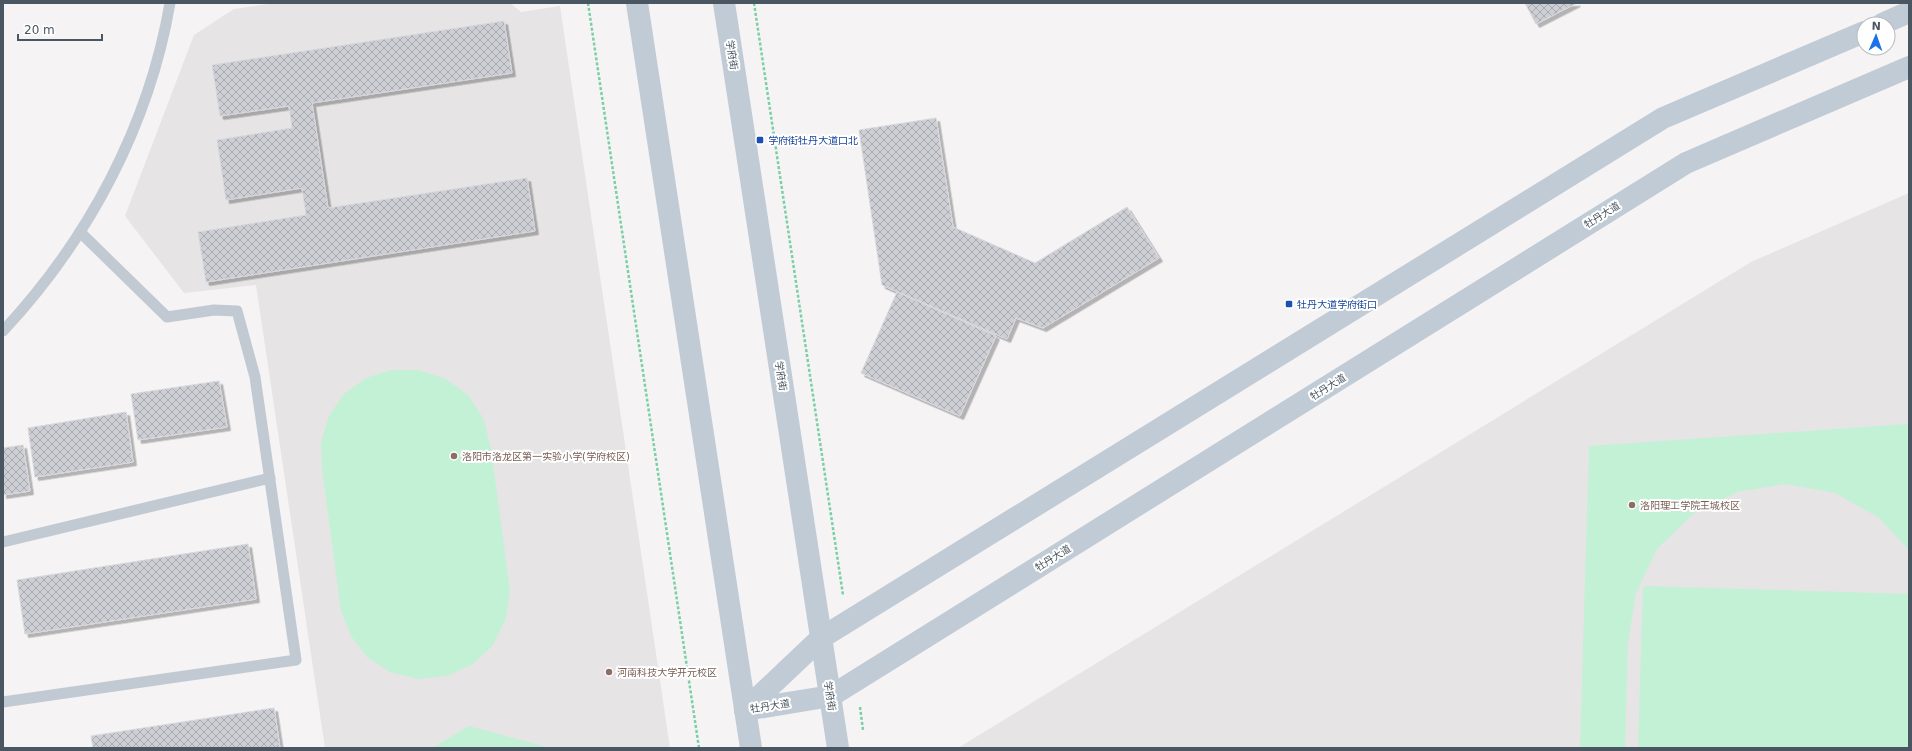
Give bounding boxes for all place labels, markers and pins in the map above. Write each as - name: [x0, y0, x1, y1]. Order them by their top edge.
- marker: 学府街牡丹大道口北: [755, 135, 765, 145]
- place label: 学府街牡丹大道口北: [768, 135, 858, 146]
- marker: 牡丹大道学府街口: [1284, 299, 1294, 309]
- place label: 牡丹大道学府街口: [1297, 299, 1377, 310]
- marker: 洛阳市洛龙区第一实验小学(学府校区): [449, 451, 459, 461]
- place label: 洛阳市洛龙区第一实验小学(学府校区): [462, 451, 630, 462]
- marker: 洛阳理工学院王城校区: [1627, 500, 1637, 510]
- place label: 洛阳理工学院王城校区: [1640, 500, 1740, 511]
- marker: 河南科技大学开元校区: [604, 667, 614, 677]
- place label: 河南科技大学开元校区: [617, 667, 717, 678]

